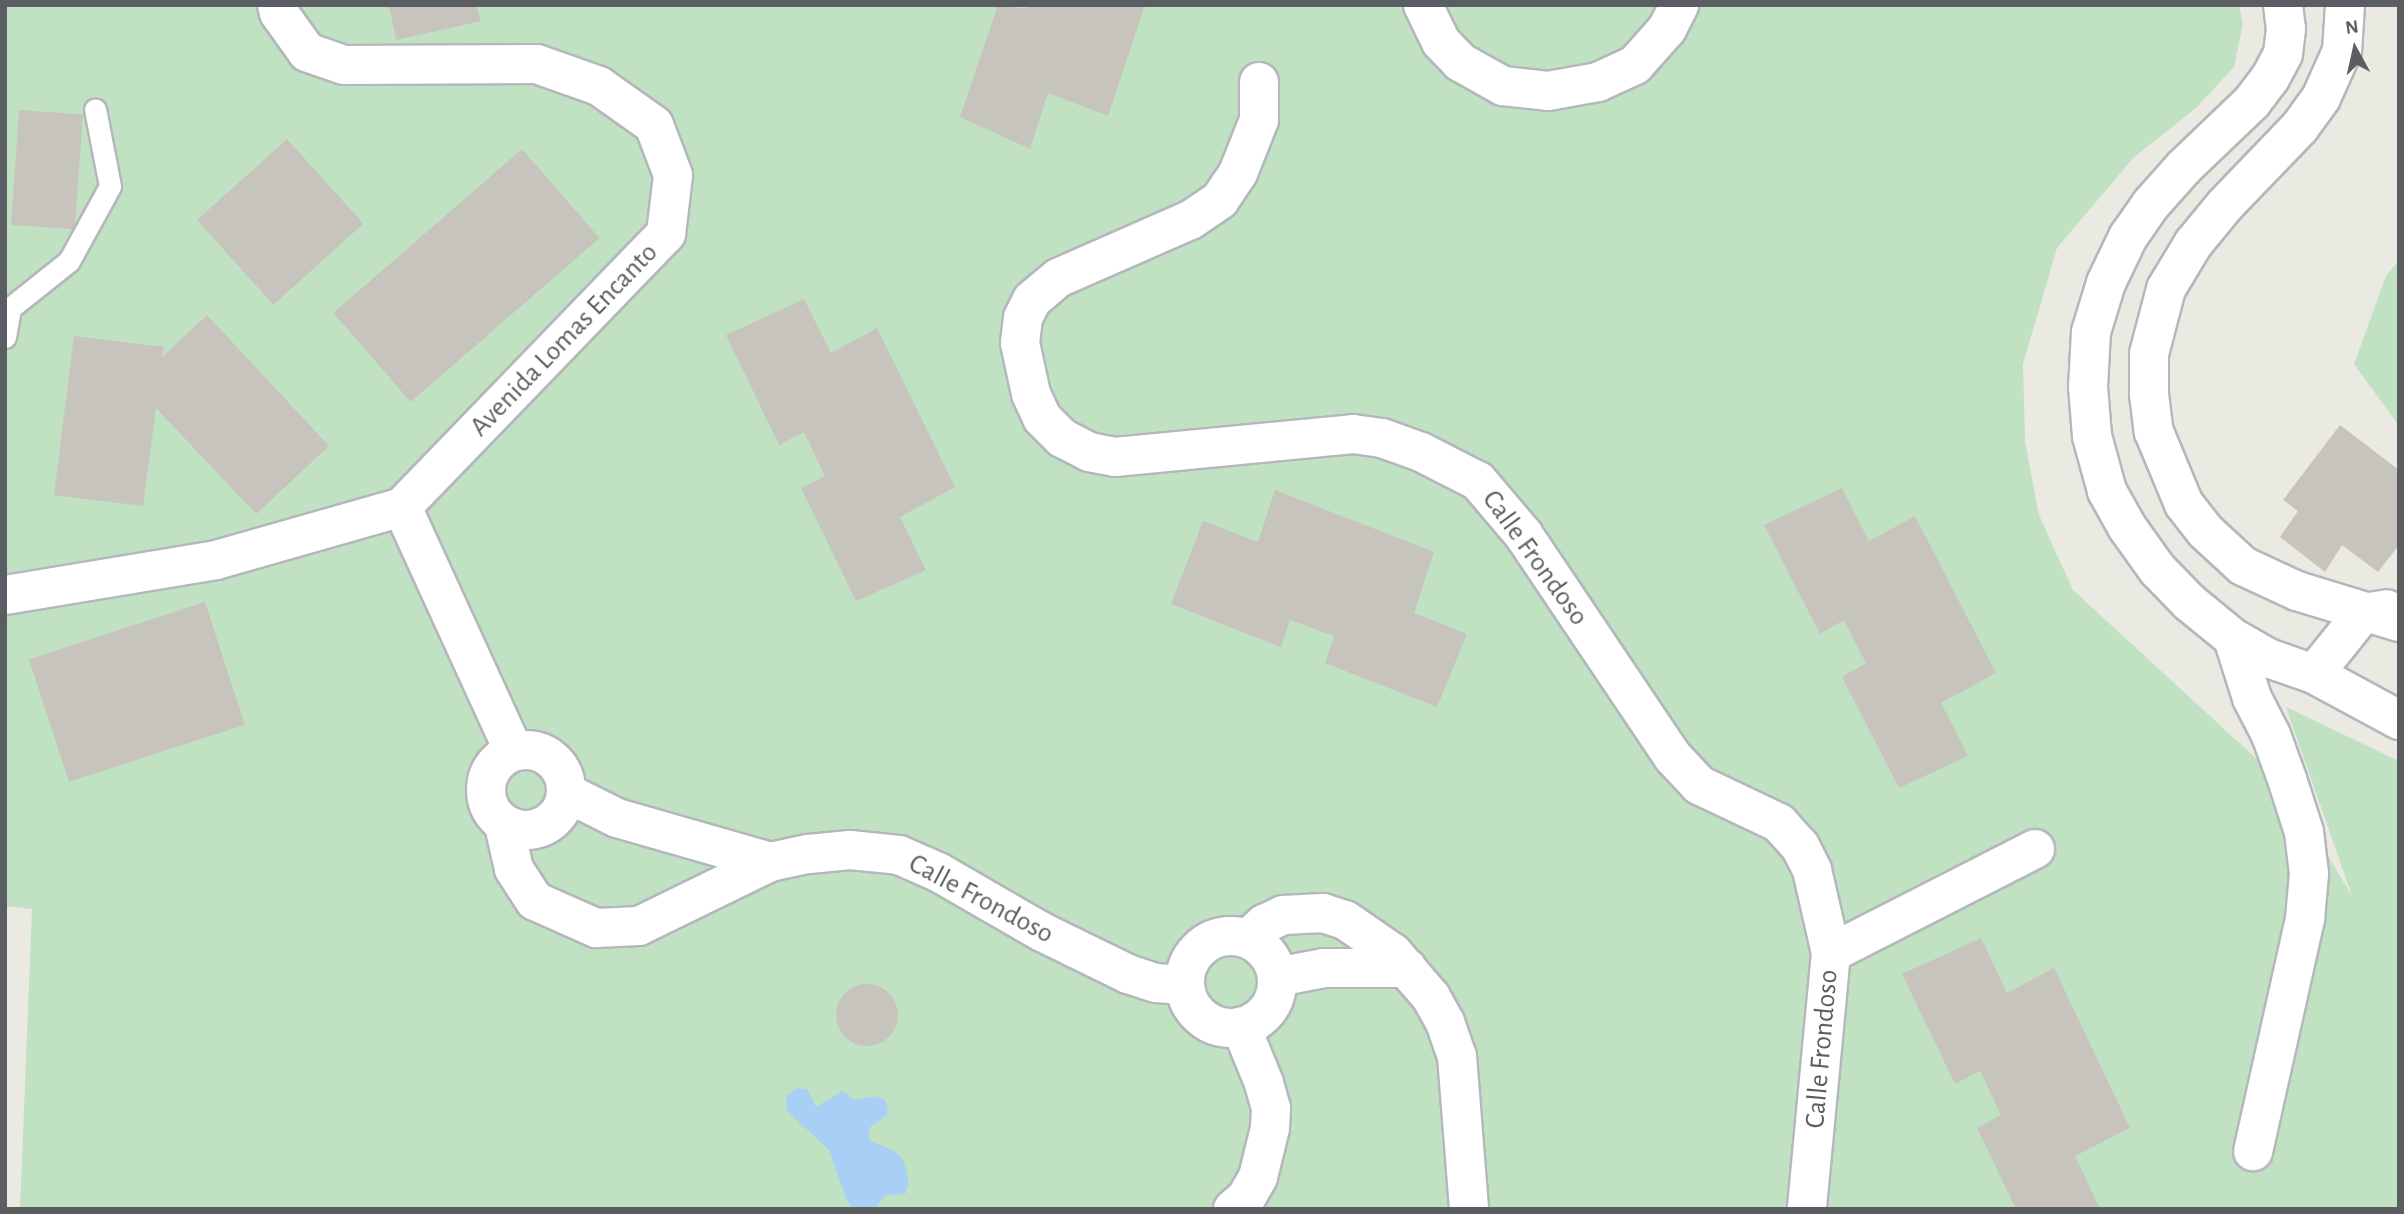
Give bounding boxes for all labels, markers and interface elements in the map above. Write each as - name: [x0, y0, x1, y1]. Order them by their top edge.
- north arrow: [2320, 14, 2390, 84]
- text: N: [2344, 17, 2360, 38]
- street label: Avenida Lomas Encanto: [463, 236, 665, 444]
- street label: Calle Frondoso: [1475, 484, 1595, 632]
- street label: Calle Frondoso: [903, 847, 1059, 951]
- street label: Calle Frondoso: [1798, 968, 1846, 1130]

